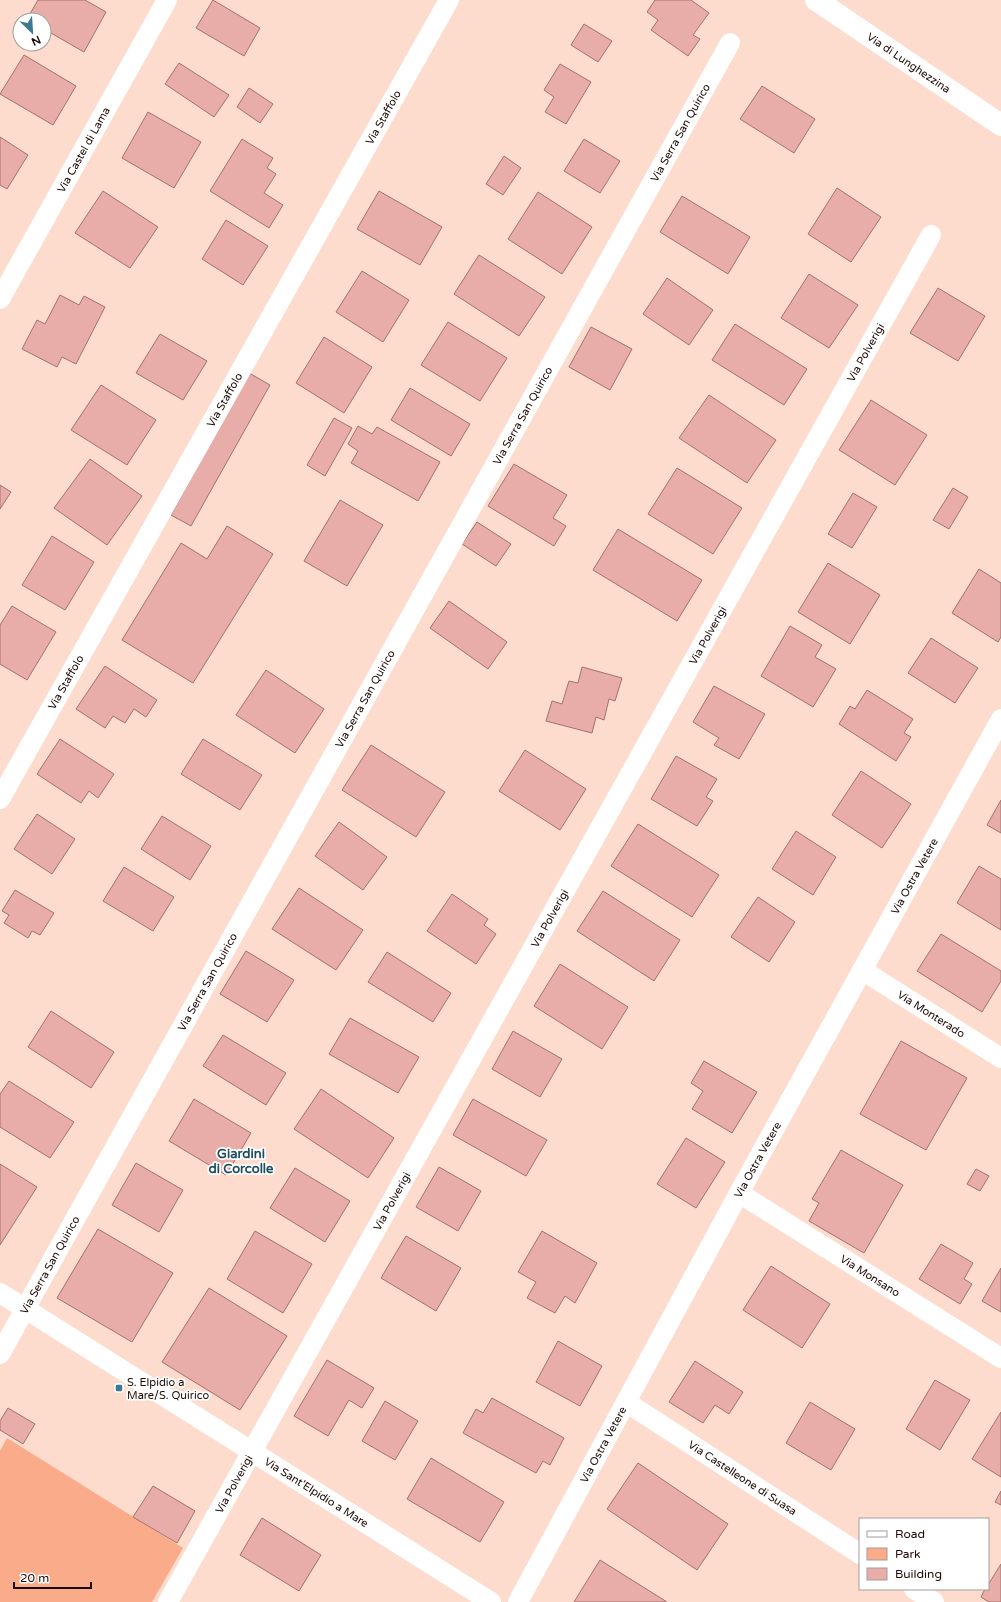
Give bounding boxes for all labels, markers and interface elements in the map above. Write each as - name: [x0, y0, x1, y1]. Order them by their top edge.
- north arrow: [12, 12, 52, 52]
- street label: Via di Lunghezzina: [864, 30, 953, 96]
- text: N: [29, 33, 43, 48]
- street label: Via Serra San Quirico: [648, 81, 713, 184]
- street label: Via Staffolo: [363, 87, 404, 147]
- street label: Via Castel di Lama: [54, 105, 112, 195]
- street label: Via Polverigi: [844, 321, 887, 384]
- street label: Via Serra San Quirico: [490, 364, 555, 467]
- street label: Via Staffolo: [204, 370, 245, 429]
- street label: Via Polverigi: [686, 604, 729, 667]
- street label: Via Serra San Quirico: [332, 647, 398, 750]
- street label: Via Staffolo: [45, 652, 86, 712]
- street label: Via Ostra Vetere: [888, 836, 940, 916]
- street label: Via Polverigi: [528, 887, 571, 950]
- street label: Via Serra San Quirico: [175, 930, 240, 1033]
- street label: Via Monterado: [895, 988, 968, 1040]
- street label: Via Ostra Vetere: [731, 1119, 784, 1200]
- district label: Giardini di Corcolle: [209, 1146, 274, 1177]
- street label: Via Polverigi: [370, 1170, 413, 1233]
- street label: Via Serra San Quirico: [17, 1213, 82, 1316]
- street label: Via Monsano: [838, 1252, 903, 1299]
- place label: S. Elpidio a Mare/S. Quirico: [127, 1376, 210, 1402]
- marker: S. Elpidio a Mare/S. Quirico: [114, 1383, 124, 1393]
- street label: Via Ostra Vetere: [577, 1404, 629, 1485]
- street label: Via Castelleone di Suasa: [686, 1438, 799, 1518]
- street label: Via Polverigi: [212, 1453, 255, 1516]
- street label: Via Sant'Elpidio a Mare: [262, 1455, 371, 1530]
- legend: [859, 1518, 989, 1590]
- text: Road: [895, 1527, 925, 1541]
- text: Park: [895, 1547, 921, 1561]
- scale bar: [14, 1564, 91, 1590]
- text: Building: [895, 1567, 942, 1581]
- text: 20 m: [20, 1571, 49, 1585]

